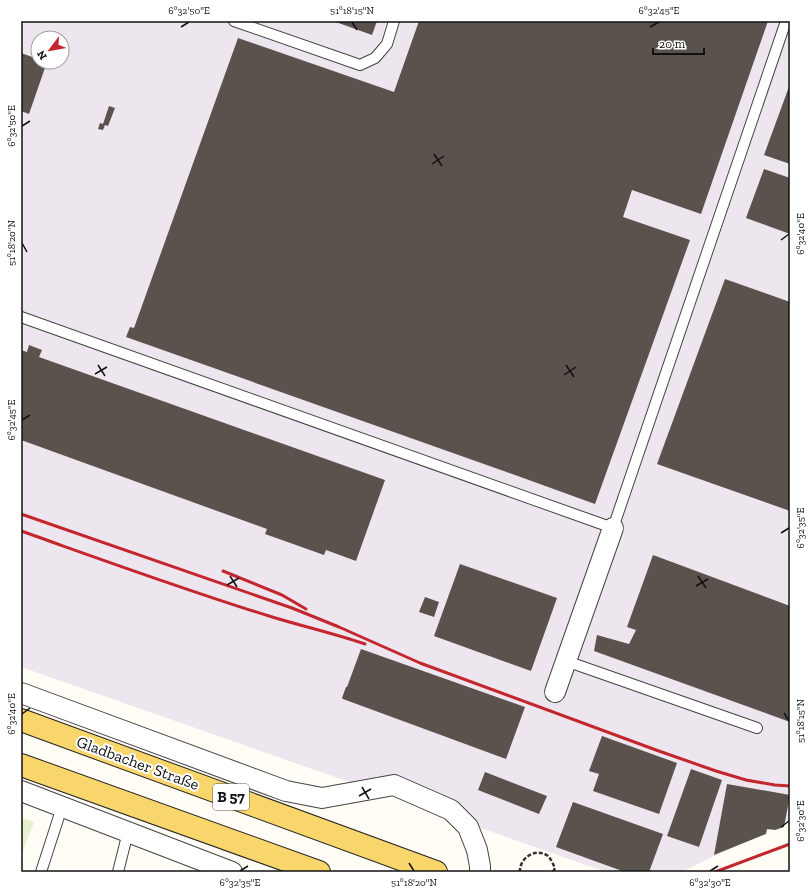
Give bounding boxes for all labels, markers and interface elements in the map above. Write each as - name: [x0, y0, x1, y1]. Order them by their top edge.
- text: 6°32'50"E: [168, 5, 210, 17]
- text: 51°18'15"N: [330, 5, 375, 17]
- text: 6°32'45"E: [639, 5, 680, 17]
- north arrow: [30, 30, 70, 70]
- scale bar: [653, 30, 704, 56]
- text: 20 m: [659, 37, 686, 51]
- text: N: [34, 48, 50, 62]
- text: 6°32'50"E: [6, 105, 18, 147]
- text: 6°32'40"E: [795, 213, 807, 255]
- text: 51°18'20"N: [6, 219, 18, 266]
- text: 6°32'45"E: [6, 399, 18, 440]
- text: 6°32'35"E: [795, 507, 807, 548]
- text: 6°32'40"E: [6, 693, 18, 735]
- text: 51°18'15"N: [795, 698, 807, 743]
- street label: Gladbacher Straße: [74, 732, 202, 794]
- road number: B 57: [213, 784, 249, 810]
- text: 6°32'30"E: [795, 800, 807, 842]
- text: 6°32'35"E: [220, 877, 261, 889]
- text: 51°18'20"N: [391, 877, 438, 889]
- text: 6°32'30"E: [689, 877, 731, 889]

